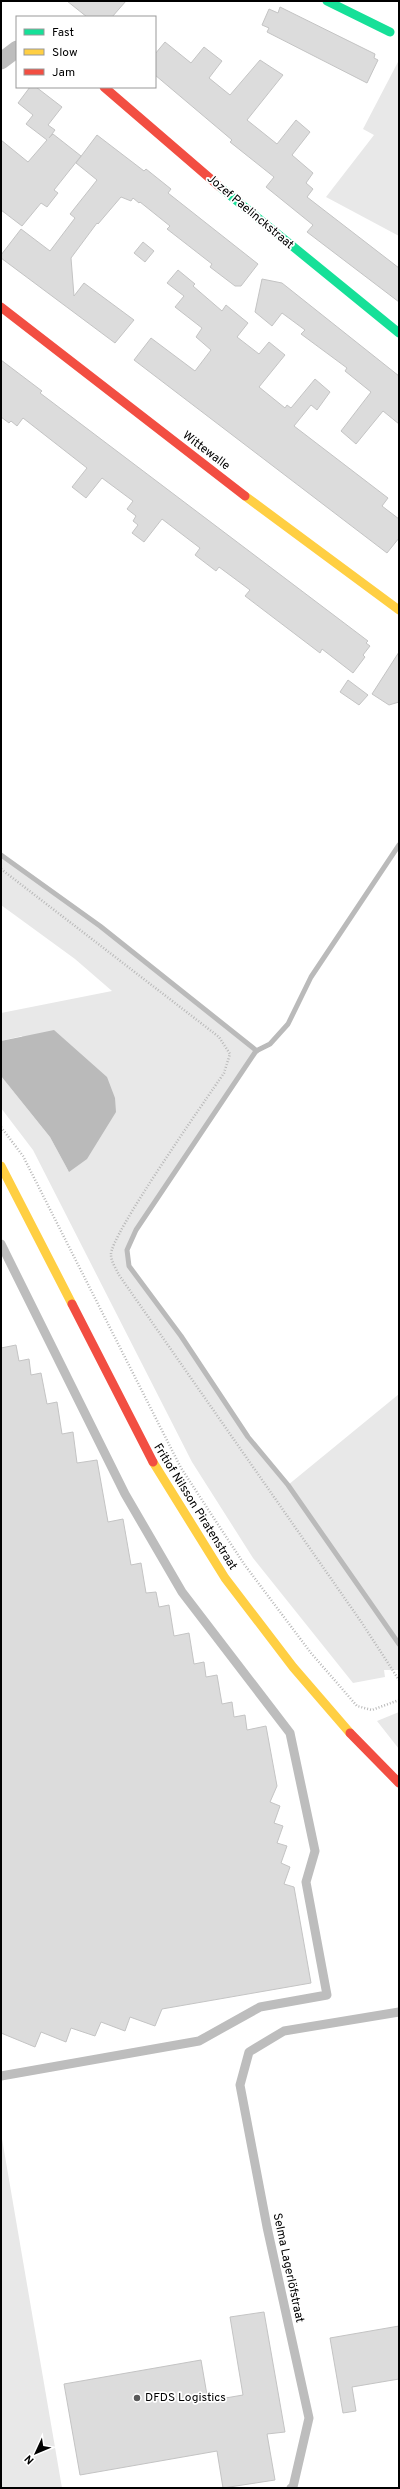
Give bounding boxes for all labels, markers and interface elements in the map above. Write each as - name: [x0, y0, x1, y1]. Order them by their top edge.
- legend: [16, 16, 156, 88]
- text: Fast: [52, 25, 74, 41]
- text: Slow: [52, 45, 78, 61]
- text: Jam: [52, 65, 75, 81]
- street label: Jozef Paelinckstraat: [203, 171, 297, 253]
- street label: Wittewalle: [179, 428, 233, 474]
- street label: Fritiof Nilsson Piratenstraat: [149, 1441, 241, 1573]
- street label: Selma Lagerlöfstraat: [269, 2212, 307, 2324]
- place label: DFDS Logistics: [145, 2390, 226, 2406]
- marker: DFDS Logistics: [132, 2393, 142, 2403]
- north arrow: [16, 2433, 56, 2473]
- text: N: [22, 2452, 37, 2467]

